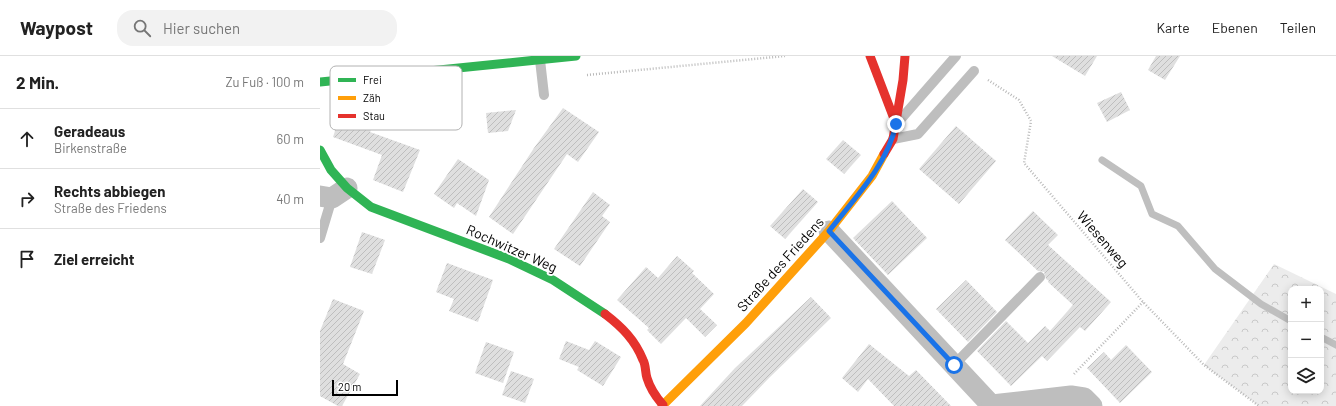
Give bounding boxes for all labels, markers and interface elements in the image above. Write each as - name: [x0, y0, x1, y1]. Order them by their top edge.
- search box: [117, 10, 397, 46]
- text: Waypost: [20, 16, 93, 39]
- icon: search: [131, 17, 153, 39]
- text: Hier suchen: [163, 19, 240, 37]
- text: Karte: [1156, 19, 1190, 36]
- text: Ebenen: [1212, 19, 1258, 36]
- text: Teilen: [1280, 19, 1316, 36]
- legend: [330, 66, 462, 130]
- text: 2 Min.: [16, 72, 59, 92]
- text: Frei: [363, 73, 382, 86]
- text: Zu Fuß · 100 m: [225, 74, 304, 90]
- text: Zäh: [363, 91, 381, 104]
- text: Stau: [363, 109, 385, 122]
- route end: [887, 115, 905, 133]
- text: Geradeaus: [54, 122, 125, 140]
- icon: ahead: [16, 128, 38, 150]
- text: 60 m: [277, 131, 304, 147]
- text: Birkenstraße: [54, 140, 127, 156]
- text: Rechts abbiegen: [54, 182, 165, 200]
- icon: right: [16, 188, 38, 210]
- text: 40 m: [276, 191, 304, 207]
- text: Straße des Friedens: [54, 200, 167, 216]
- street label: Wiesenweg: [1074, 207, 1132, 271]
- street label: Straße des Friedens: [733, 213, 827, 315]
- street label: Rochwitzer Weg: [464, 220, 560, 276]
- icon: arrive: [16, 248, 38, 270]
- text: Ziel erreicht: [54, 250, 135, 268]
- map controls: [1288, 286, 1324, 394]
- button: +: [1288, 286, 1324, 322]
- button: −: [1288, 322, 1324, 358]
- route start: [945, 356, 963, 374]
- button: layers: [1288, 358, 1324, 394]
- scale bar: [332, 378, 398, 397]
- text: 20 m: [338, 380, 361, 393]

